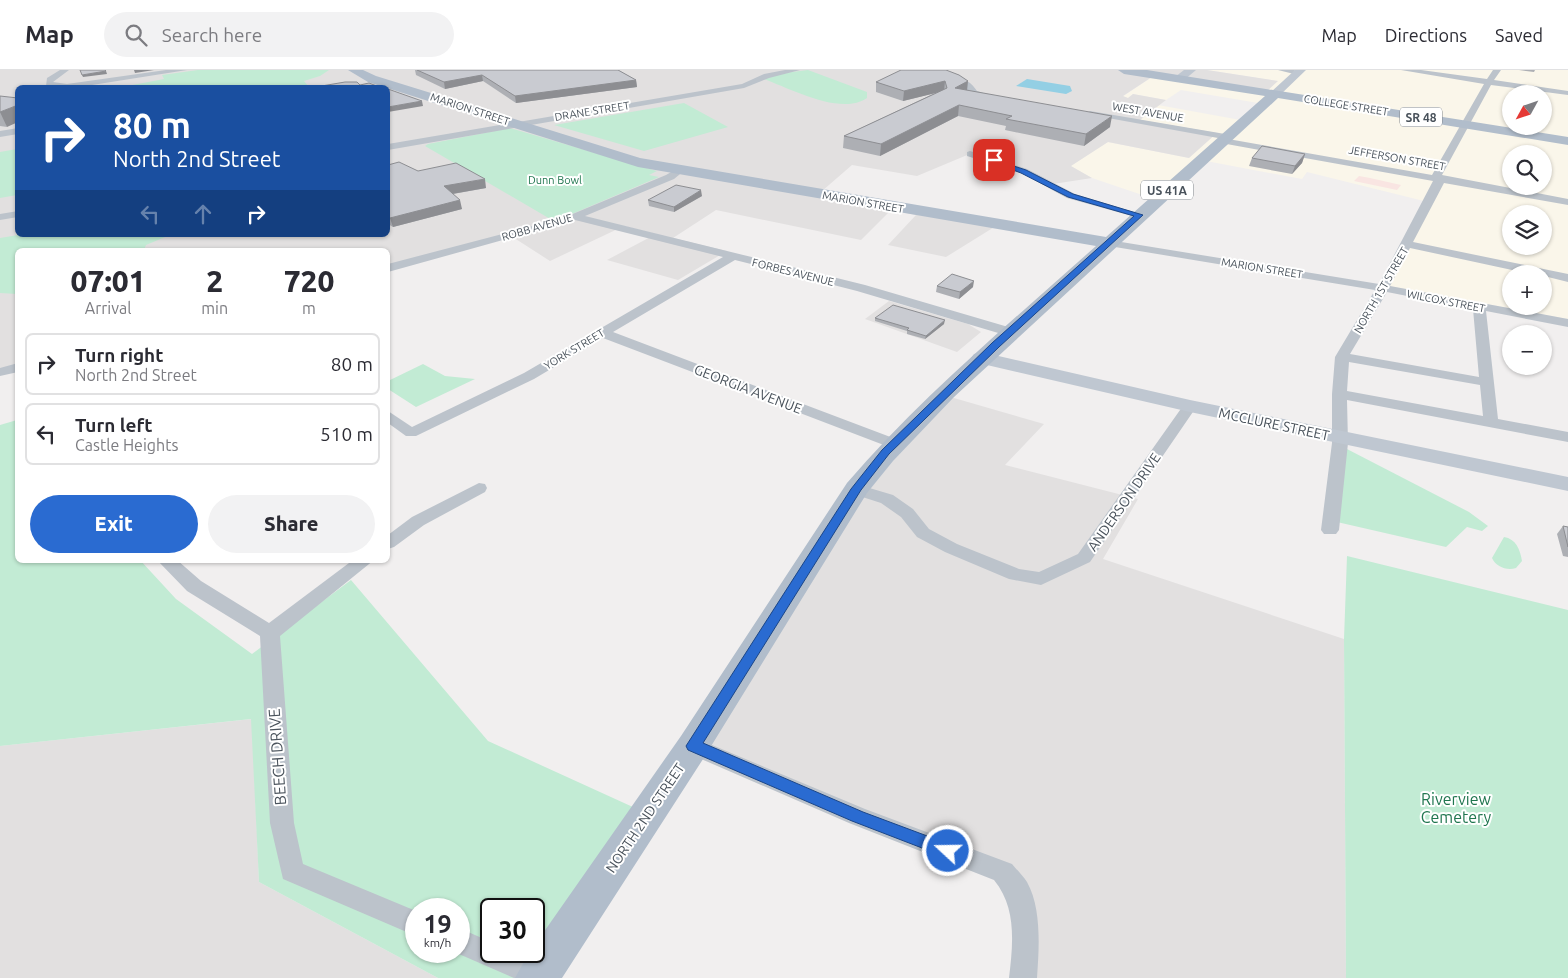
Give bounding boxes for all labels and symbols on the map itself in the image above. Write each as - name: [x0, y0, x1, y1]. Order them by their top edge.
- north arrow: [1502, 85, 1552, 135]
- street label: MARION STREET: [429, 91, 511, 127]
- street label: COLLEGE STREET: [1303, 92, 1389, 118]
- street label: DRANE STREET: [554, 99, 630, 123]
- street label: WEST AVENUE: [1112, 100, 1184, 124]
- road number: SR 48: [1400, 108, 1442, 126]
- pin: [973, 139, 1015, 181]
- street label: JEFFERSON STREET: [1348, 144, 1446, 172]
- park label: Dunn Bowl: [528, 174, 582, 186]
- road number: US 41A: [1141, 180, 1193, 200]
- street label: MARION STREET: [821, 189, 905, 215]
- street label: ROBB AVENUE: [500, 211, 574, 243]
- street label: NORTH 1ST STREET: [1351, 245, 1411, 335]
- street label: FORBES AVENUE: [751, 256, 835, 288]
- street label: MARION STREET: [1220, 256, 1304, 280]
- street label: WILCOX STREET: [1406, 288, 1486, 314]
- street label: YORK STREET: [542, 326, 606, 372]
- street label: GEORGIA AVENUE: [692, 361, 804, 417]
- street label: MCCLURE STREET: [1217, 404, 1331, 444]
- street label: ANDERSON DRIVE: [1084, 450, 1164, 554]
- street label: BEECH DRIVE: [265, 708, 289, 806]
- street label: NORTH 2ND STREET: [602, 760, 688, 876]
- park label: Riverview Cemetery: [1421, 790, 1492, 826]
- position arrow: [921, 824, 973, 876]
- speed limit sign: 30: [480, 898, 545, 963]

